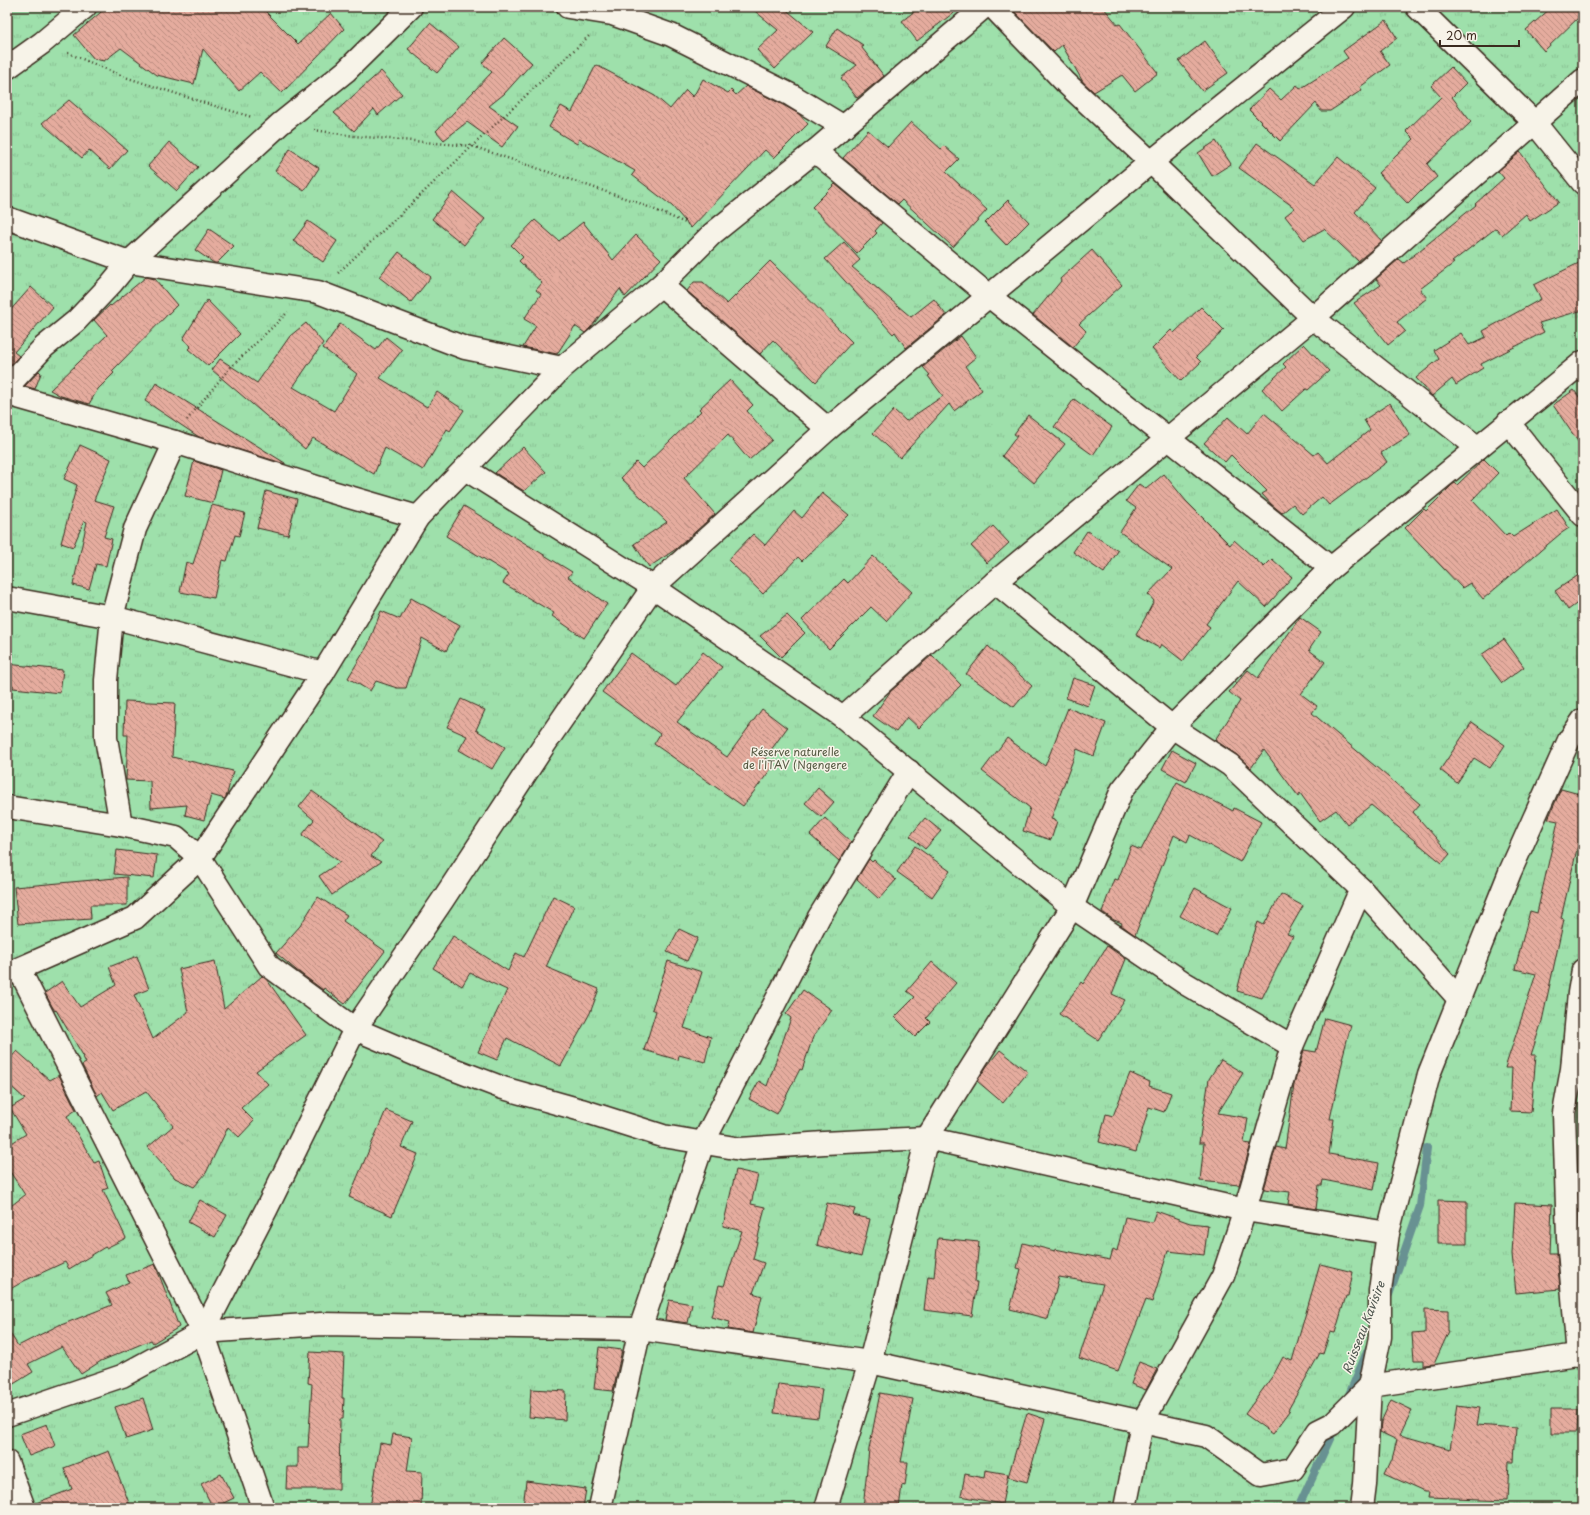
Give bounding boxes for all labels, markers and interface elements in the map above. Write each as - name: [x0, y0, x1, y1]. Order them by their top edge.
- scale bar: [1440, 22, 1519, 48]
- text: 20 m: [1446, 26, 1477, 44]
- park label: Réserve naturelle de l'ITAV (Ngengere: [743, 743, 847, 773]
- water label: Ruisseau Kavisire: [1337, 1278, 1389, 1376]

